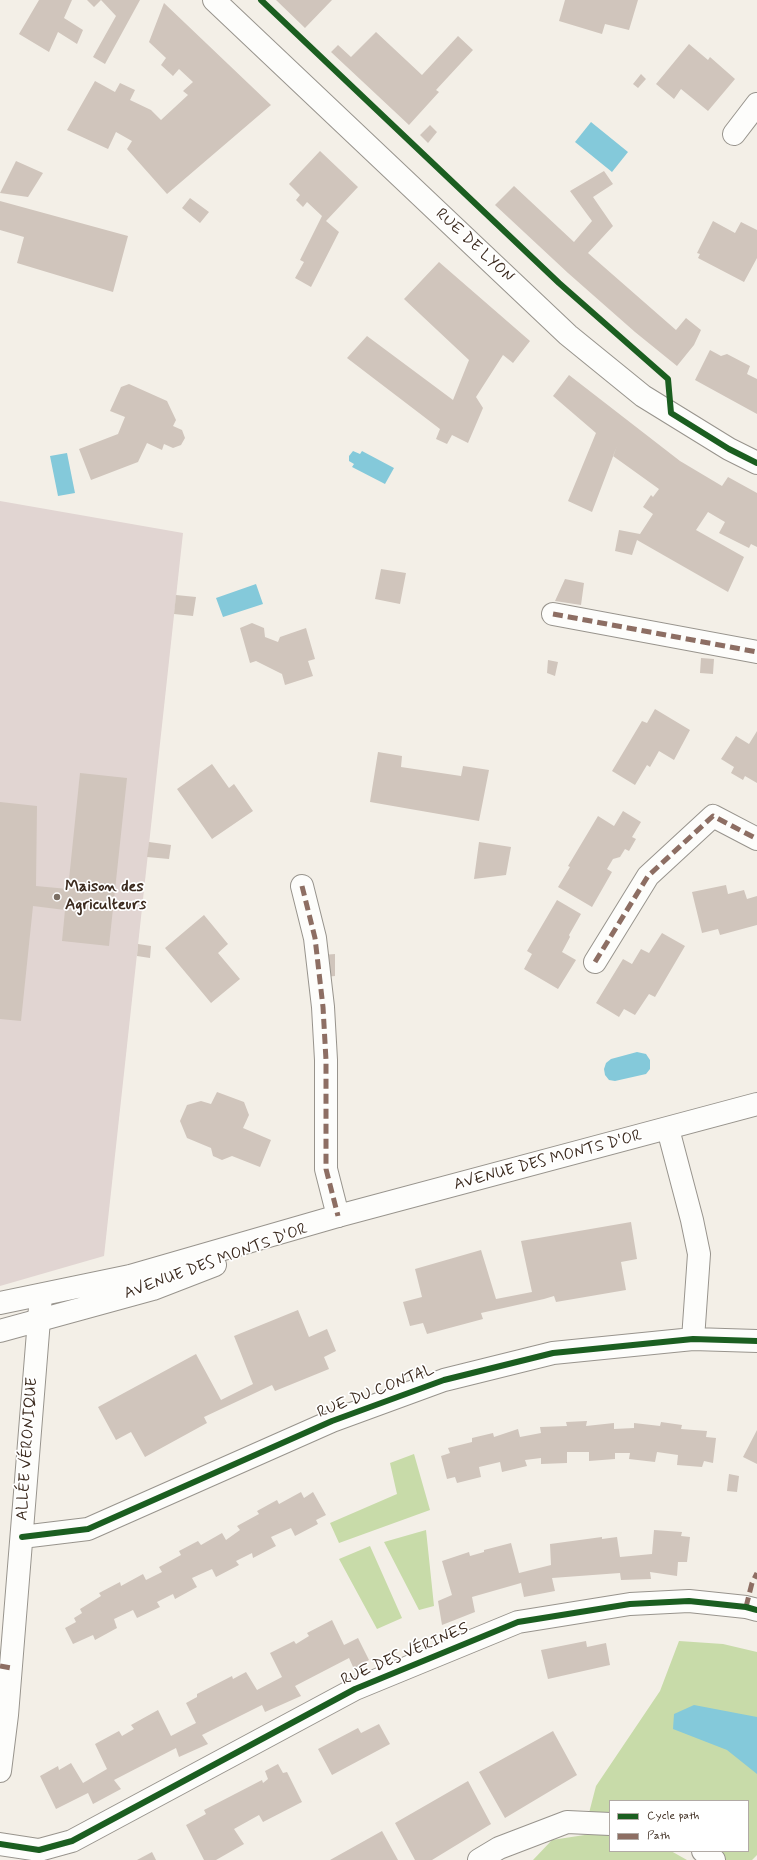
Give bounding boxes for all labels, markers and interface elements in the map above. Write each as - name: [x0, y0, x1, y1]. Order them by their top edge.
- street label: RUE DE LYON: [431, 205, 517, 287]
- place label: Maison des Agriculteurs: [65, 878, 146, 916]
- marker: Maison des Agriculteurs: [52, 892, 62, 902]
- street label: AVENUE DES MONTS D'OR: [452, 1127, 644, 1195]
- street label: AVENUE DES MONTS D'OR: [122, 1220, 310, 1304]
- street label: RUE DU CONTAL: [315, 1361, 437, 1423]
- street label: ALLÉE VÉRONIQUE: [13, 1377, 43, 1521]
- street label: RUE DES VÉRINES: [338, 1619, 472, 1691]
- legend: [609, 1800, 749, 1852]
- text: Cycle path: [647, 1808, 699, 1824]
- text: Path: [647, 1828, 670, 1844]

